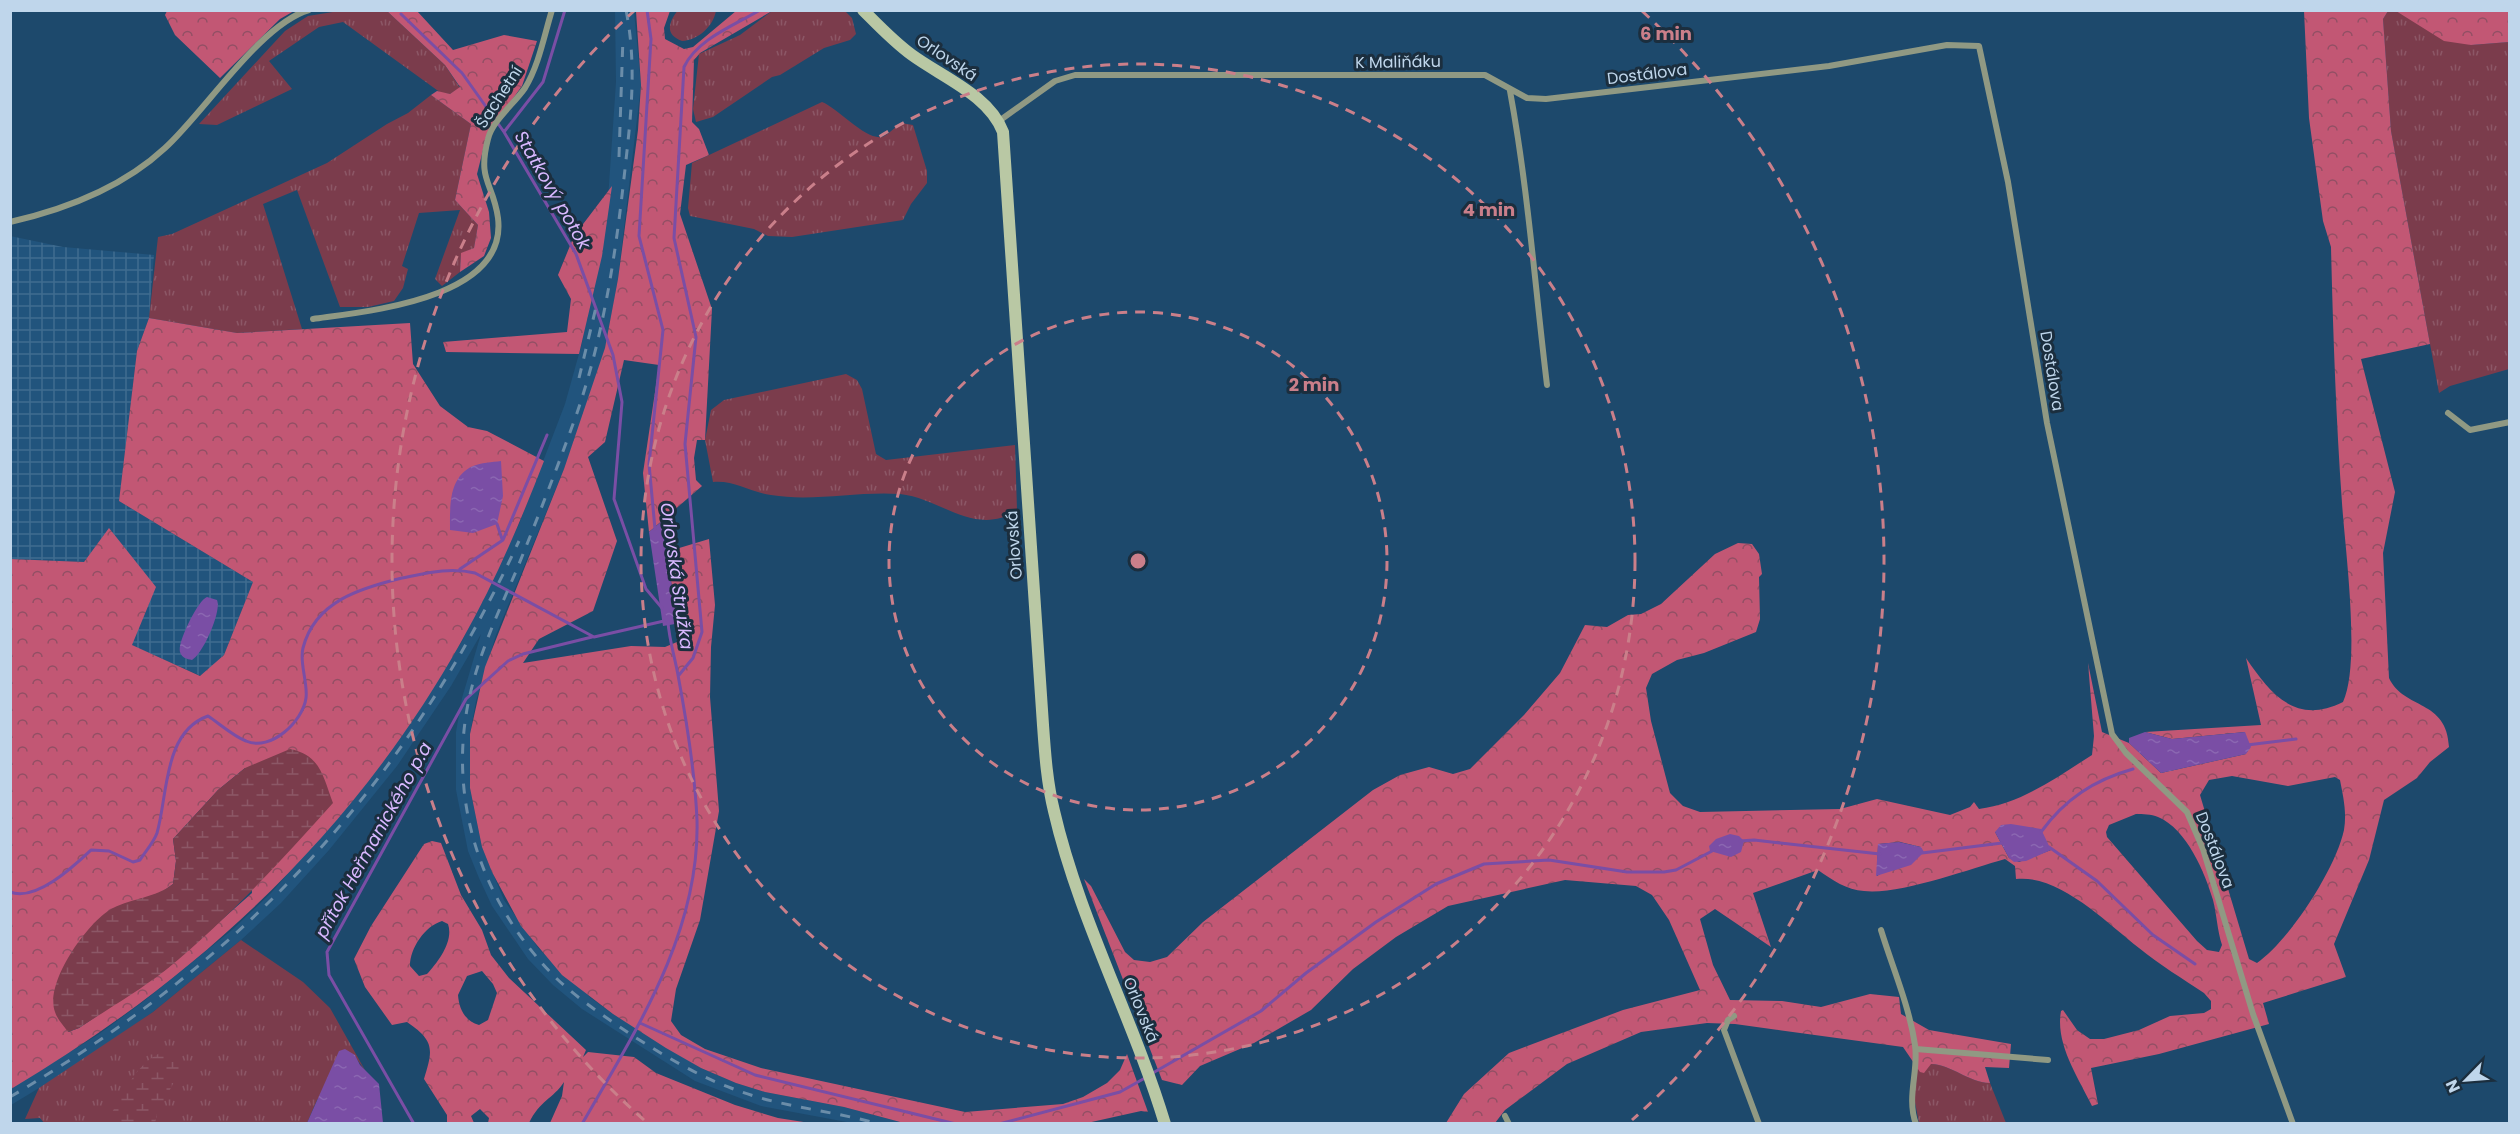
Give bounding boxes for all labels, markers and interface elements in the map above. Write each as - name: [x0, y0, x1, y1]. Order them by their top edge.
- text: 6 min: [1640, 21, 1692, 46]
- street label: Orlovská: [912, 29, 982, 87]
- street label: K Maliňáku: [1355, 50, 1441, 74]
- street label: Dostálova: [1606, 58, 1688, 90]
- street label: Šachetní: [470, 61, 528, 133]
- water label: Statkový potok: [509, 126, 597, 255]
- text: 4 min: [1463, 197, 1515, 222]
- street label: Dostálova: [2034, 329, 2070, 413]
- text: 2 min: [1289, 372, 1339, 397]
- water label: Orlovská Stružka: [654, 501, 700, 651]
- street label: Orlovská: [1000, 510, 1028, 580]
- centre of rings: [1128, 551, 1148, 571]
- water label: přítok Heřmanického p.a: [308, 737, 437, 944]
- street label: Dostálova: [2190, 808, 2240, 892]
- street label: Orlovská: [1117, 974, 1165, 1046]
- north arrow: [2436, 1050, 2496, 1110]
- text: N: [2440, 1076, 2466, 1096]

